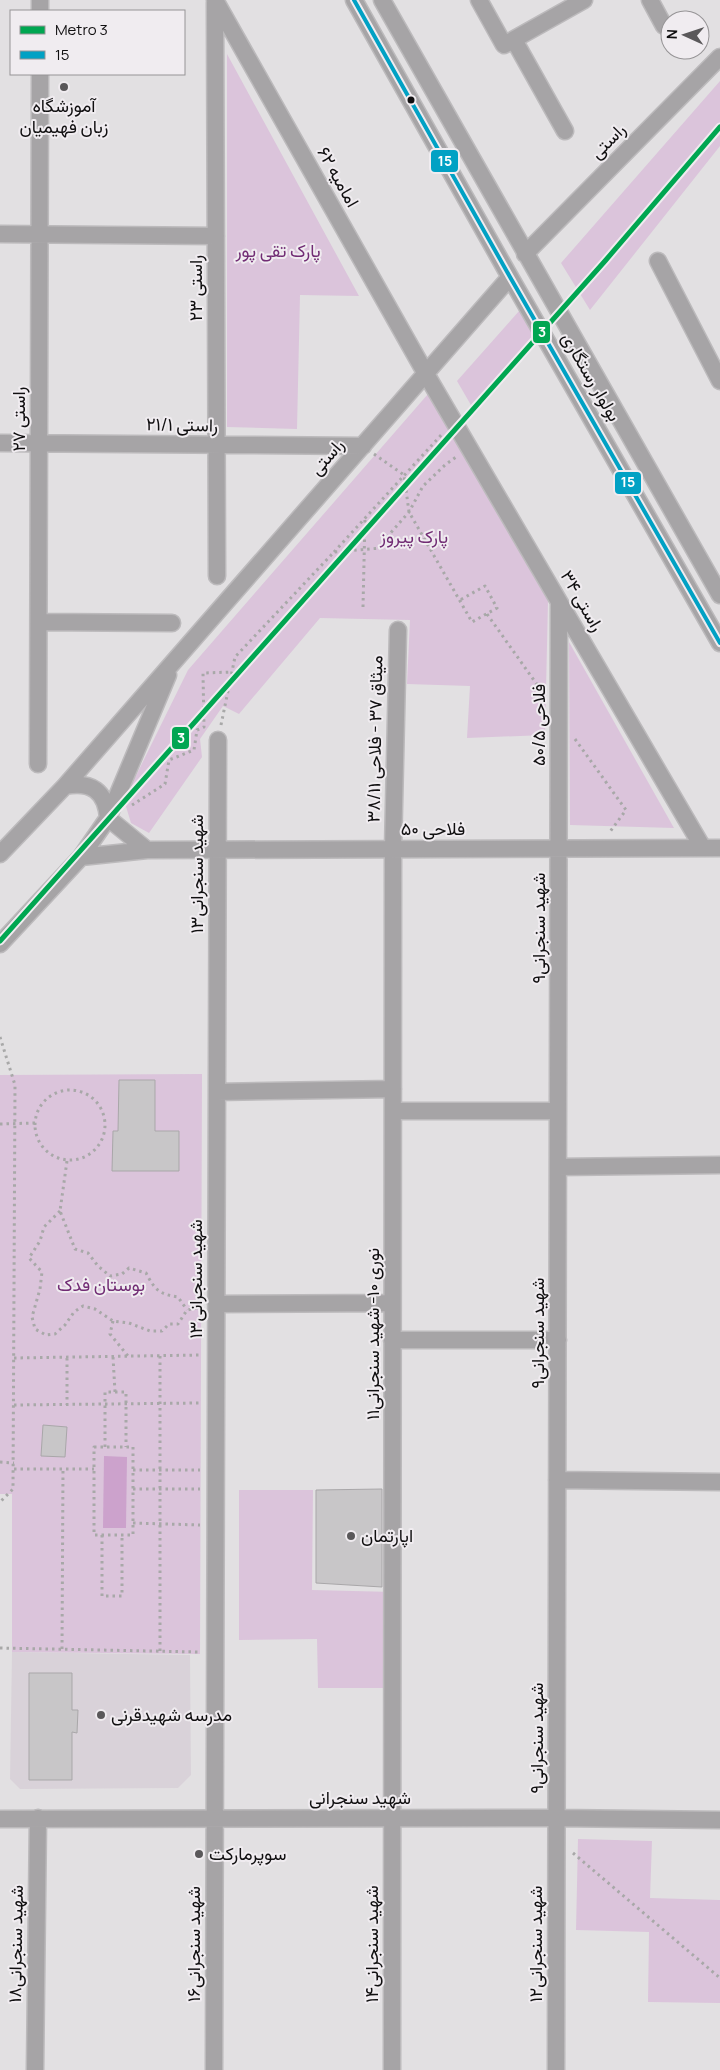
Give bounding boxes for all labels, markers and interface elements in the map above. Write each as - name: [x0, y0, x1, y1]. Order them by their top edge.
- legend: [10, 10, 185, 75]
- north arrow: [660, 10, 710, 60]
- text: Metro 3: [55, 19, 108, 40]
- text: N: [662, 29, 681, 40]
- text: 15: [55, 44, 70, 65]
- marker: آموزشگاه زبان فهیمیان: [58, 81, 70, 93]
- place label: آموزشگاه زبان فهیمیان: [20, 93, 109, 138]
- unlabelled marker: [406, 95, 416, 105]
- street label: راستی: [584, 117, 630, 163]
- street label: امامیه ۶۲: [312, 142, 365, 211]
- line badge: 15: [430, 149, 459, 173]
- text: 15: [438, 151, 452, 170]
- park label: پارک تقی پور: [234, 238, 321, 263]
- street label: راستی ۲۳: [183, 255, 207, 321]
- line badge: 3: [532, 320, 551, 344]
- text: 3: [538, 322, 546, 341]
- street label: بولوار رستگاری: [557, 328, 627, 425]
- street label: راستی ۲۷: [6, 386, 30, 452]
- street label: راستی ۲۱/۱: [146, 411, 218, 437]
- street label: راستی: [304, 433, 349, 480]
- line badge: 15: [614, 471, 642, 495]
- text: 15: [621, 472, 635, 491]
- park label: پارک پیروز: [379, 524, 448, 549]
- street label: راستی ۳۴: [556, 565, 610, 636]
- street label: میثاق ۳۷ - فلاحی ۳۸/۱۱: [361, 655, 387, 823]
- street label: فلاحی ۵۰/۵: [526, 684, 550, 766]
- line badge: 3: [171, 726, 190, 750]
- text: 3: [177, 728, 185, 747]
- street label: شهید سنجرانی۱۳: [184, 814, 208, 934]
- street label: فلاحی ۵۰: [401, 816, 465, 840]
- street label: شهید سنجرانی۹: [526, 873, 550, 983]
- street label: شهید سنجرانی۱۳: [183, 1219, 207, 1339]
- street label: نوری ۱۰- شهید سنجرانی۱۱: [360, 1248, 384, 1420]
- park label: بوستان فدک: [57, 1272, 145, 1296]
- street label: شهید سنجرانی۹: [525, 1278, 549, 1388]
- place label: اپارتمان: [361, 1523, 413, 1548]
- marker: اپارتمان: [345, 1530, 357, 1542]
- street label: شهید سنجرانی۹: [524, 1683, 548, 1793]
- place label: مدرسه شهیدقرنی: [111, 1702, 232, 1726]
- marker: مدرسه شهیدقرنی: [95, 1709, 107, 1721]
- street label: شهید سنجرانی: [309, 1785, 411, 1809]
- place label: سوپرمارکت: [209, 1841, 286, 1866]
- marker: سوپرمارکت: [193, 1848, 205, 1860]
- street label: شهید سنجرانی۱۸: [2, 1885, 28, 2003]
- street label: شهید سنجرانی۱۴: [359, 1885, 383, 2003]
- street label: شهید سنجرانی۱۶: [181, 1886, 205, 2002]
- street label: شهید سنجرانی۱۲: [523, 1886, 547, 2002]

